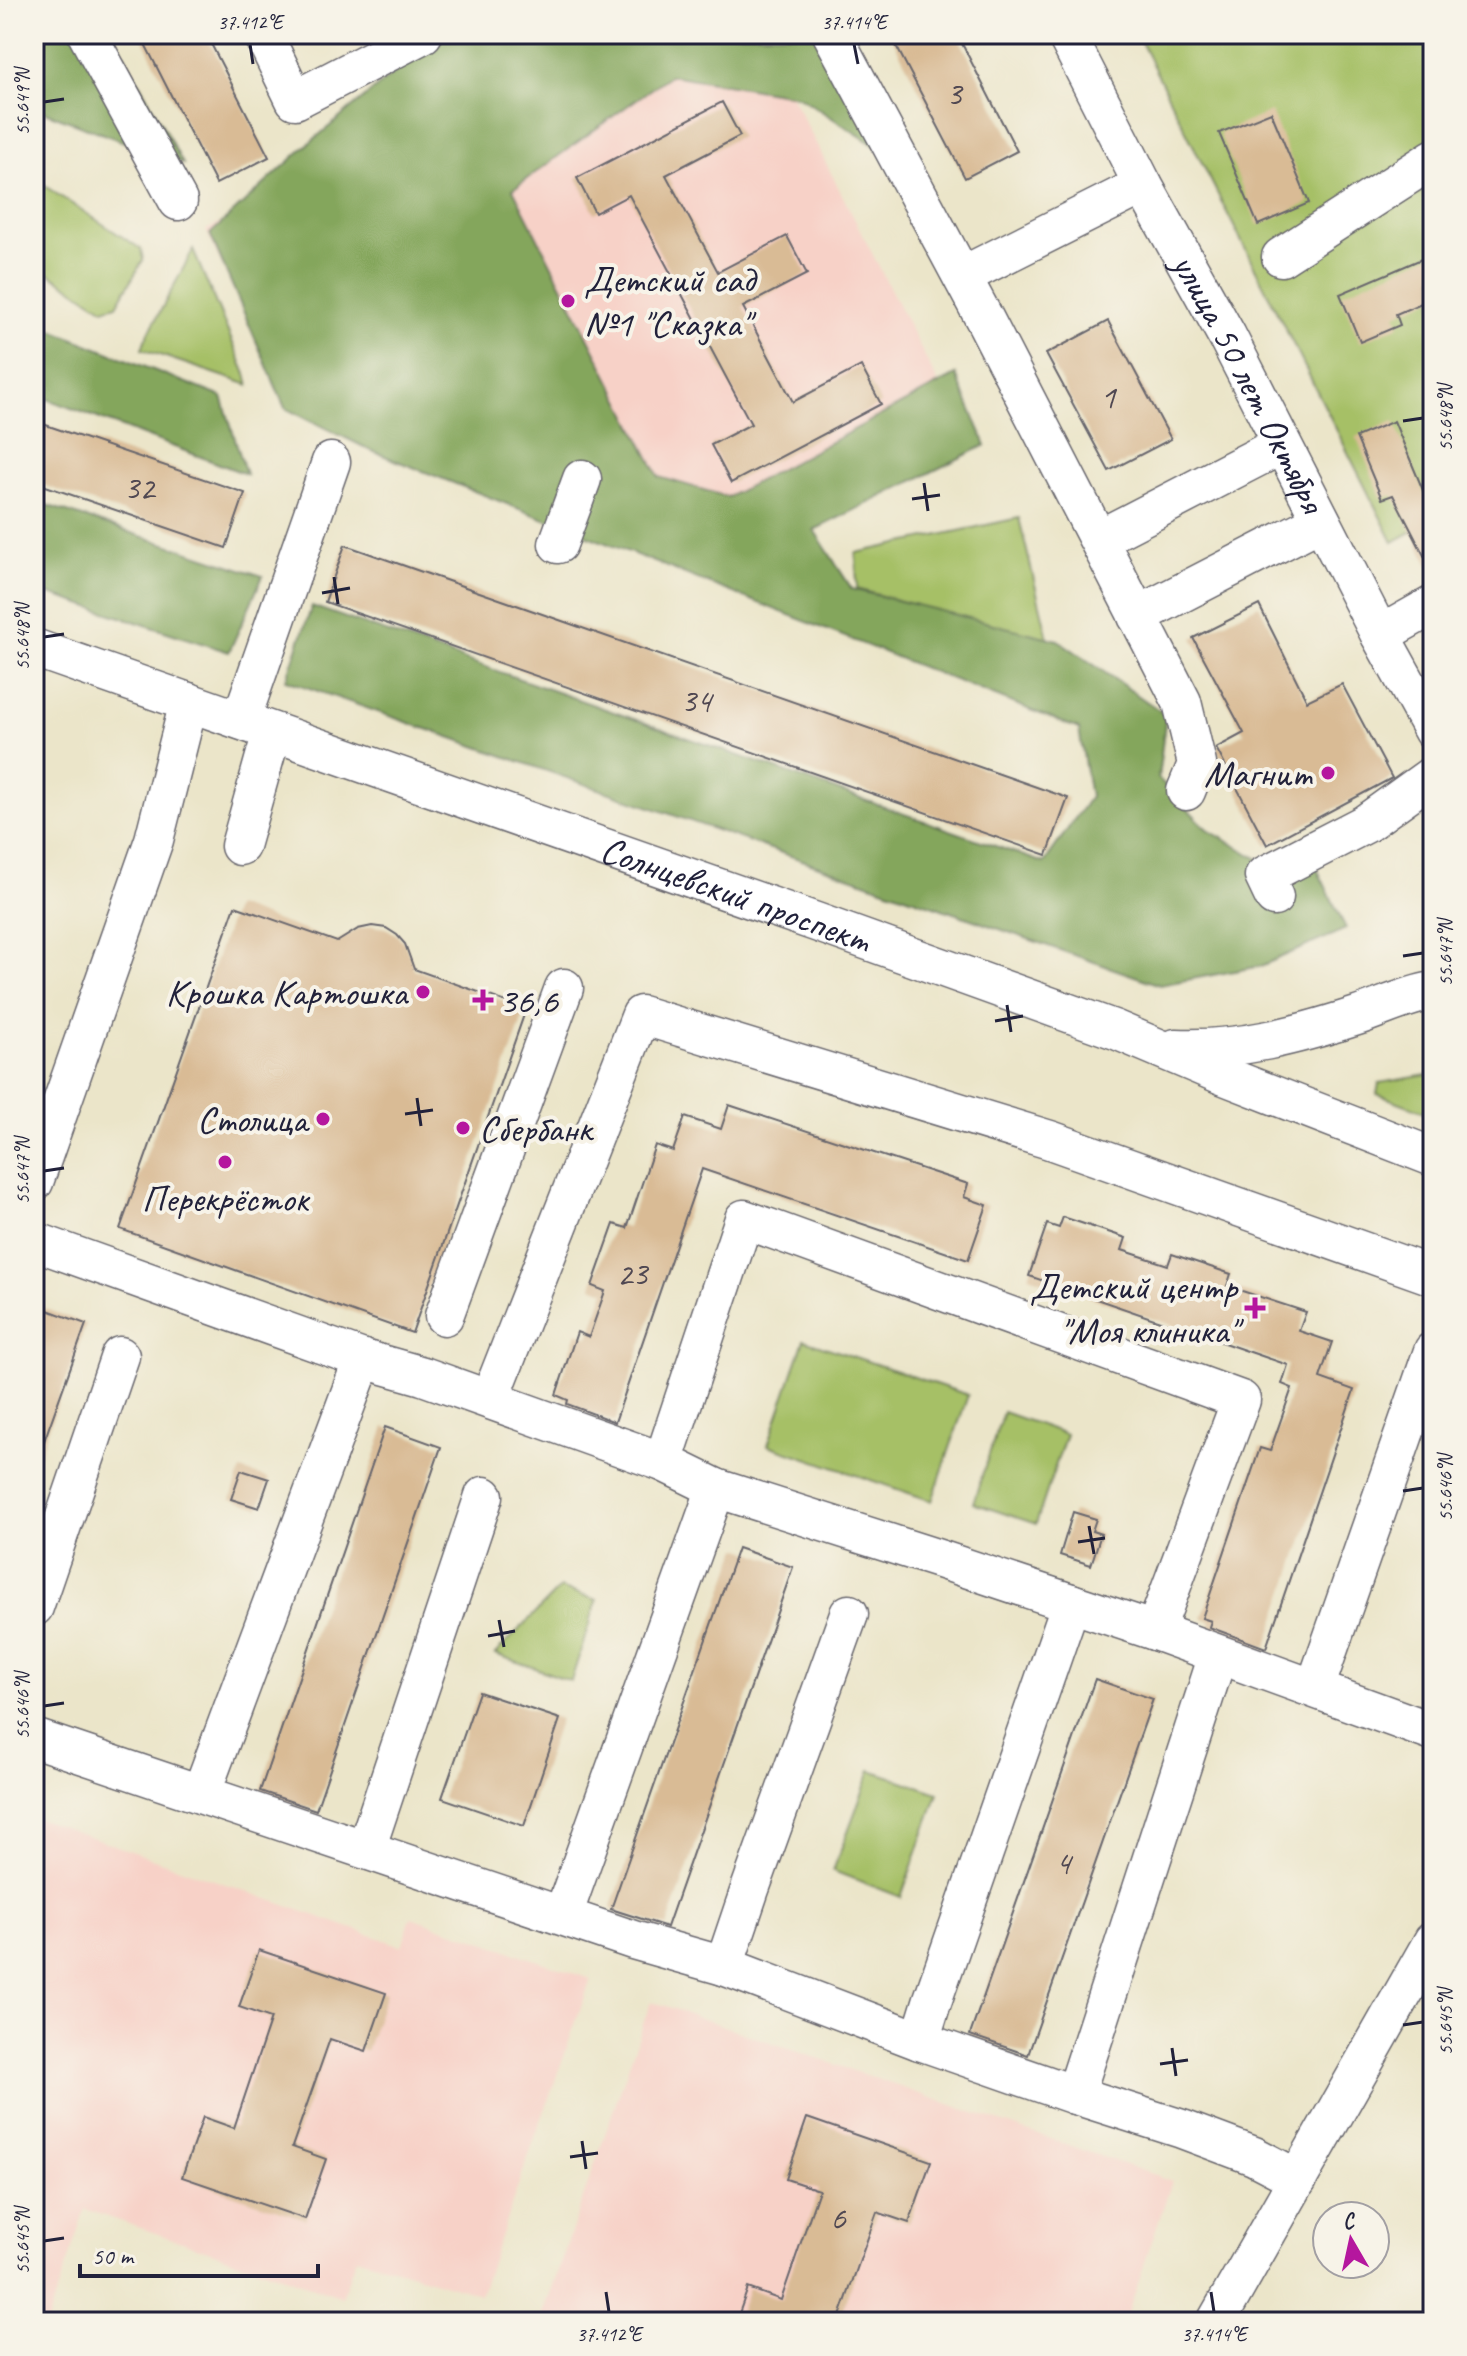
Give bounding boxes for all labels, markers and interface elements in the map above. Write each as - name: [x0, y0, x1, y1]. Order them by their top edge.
- text: 37.412°E: [217, 10, 285, 35]
- text: 37.414°E: [821, 10, 889, 35]
- text: 55.649°N: [10, 66, 35, 135]
- house number: 3: [946, 72, 964, 115]
- street label: улица 50 лет Октября: [1161, 243, 1338, 522]
- place label: Детский сад №1 "Сказка": [584, 256, 758, 347]
- marker: Детский сад №1 "Сказка": [559, 292, 577, 310]
- house number: 1: [1100, 375, 1117, 418]
- text: 55.648°N: [1433, 382, 1458, 451]
- house number: 32: [124, 466, 157, 509]
- text: 55.648°N: [10, 601, 35, 670]
- house number: 34: [681, 679, 715, 722]
- place label: Магнит: [1204, 750, 1314, 797]
- marker: Магнит: [1319, 764, 1337, 782]
- street label: Солнцевский проспект: [595, 825, 879, 964]
- text: 55.647°N: [1433, 917, 1458, 986]
- place label: Крошка Картошка: [166, 969, 410, 1016]
- place label: 36,6: [499, 977, 560, 1024]
- marker: Крошка Картошка: [414, 983, 432, 1001]
- marker: 36,6: [474, 991, 492, 1009]
- place label: Столица: [197, 1096, 310, 1143]
- place label: Сбербанк: [479, 1105, 595, 1152]
- marker: Столица: [314, 1110, 332, 1128]
- marker: Сбербанк: [454, 1119, 472, 1137]
- text: 55.647°N: [10, 1135, 35, 1204]
- marker: Перекрёсток: [216, 1153, 234, 1171]
- place label: Перекрёсток: [142, 1175, 310, 1222]
- house number: 23: [617, 1252, 650, 1295]
- place label: Детский центр "Моя клиника": [1030, 1263, 1244, 1354]
- marker: Детский центр "Моя клиника": [1244, 1297, 1266, 1319]
- text: 55.646°N: [1433, 1452, 1458, 1521]
- text: 55.646°N: [10, 1670, 35, 1739]
- house number: 4: [1055, 1841, 1074, 1884]
- text: 55.645°N: [1433, 1986, 1458, 2055]
- house number: 6: [830, 2196, 847, 2239]
- north arrow: [1311, 2200, 1391, 2280]
- text: 55.645°N: [10, 2205, 35, 2274]
- text: С: [1340, 2206, 1359, 2236]
- scale bar: [80, 2228, 318, 2278]
- text: 50 m: [92, 2241, 135, 2271]
- text: 37.412°E: [576, 2322, 644, 2347]
- text: 37.414°E: [1181, 2322, 1249, 2347]

